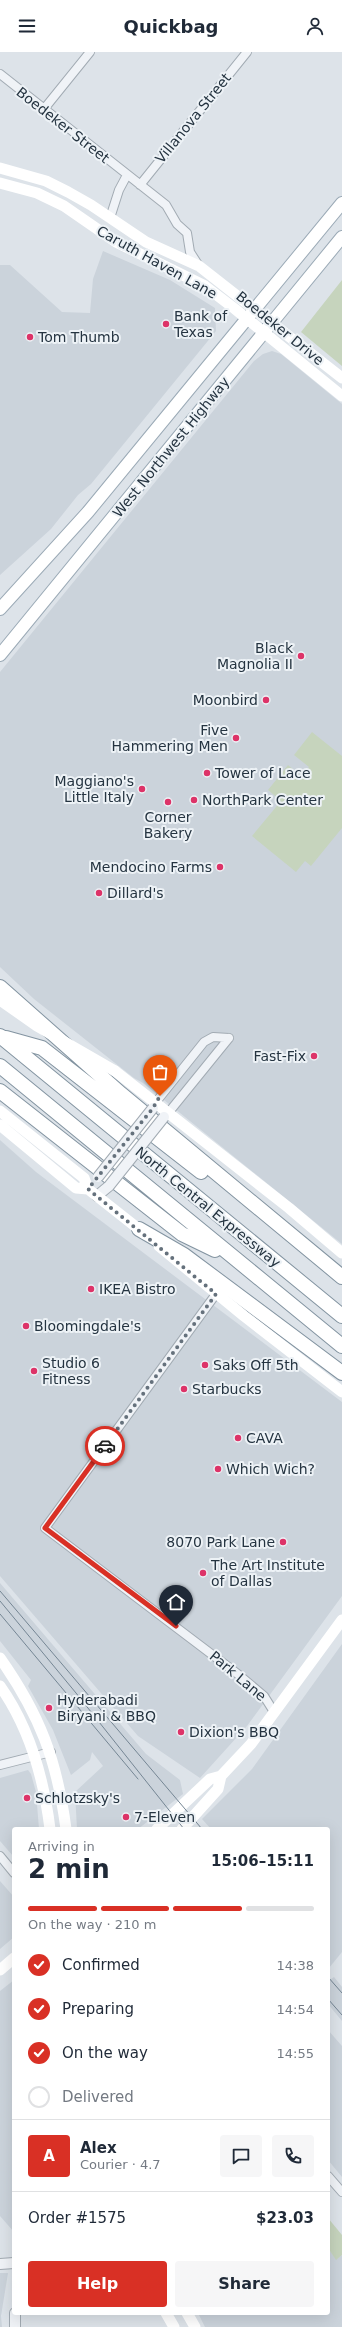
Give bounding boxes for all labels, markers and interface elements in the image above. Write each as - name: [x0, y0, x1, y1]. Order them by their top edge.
- icon: menu: [16, 15, 38, 37]
- icon: person: [304, 15, 326, 37]
- text: Quickbag: [124, 16, 218, 37]
- street label: Villanova Street: [152, 70, 234, 166]
- street label: Boedeker Street: [13, 84, 113, 166]
- street label: Caruth Haven Lane: [94, 222, 220, 302]
- street label: Boedeker Drive: [233, 288, 327, 368]
- place label: Bank of Texas: [173, 308, 228, 340]
- marker: Bank of Texas: [161, 319, 171, 329]
- place label: Tom Thumb: [37, 329, 120, 345]
- marker: Tom Thumb: [25, 332, 35, 342]
- street label: West Northwest Highway: [109, 374, 233, 520]
- place label: Black Magnolia II: [217, 640, 294, 672]
- marker: Black Magnolia II: [296, 651, 306, 661]
- place label: Moonbird: [193, 692, 258, 708]
- marker: Moonbird: [261, 695, 271, 705]
- place label: Five Hammering Men: [112, 722, 228, 754]
- marker: Five Hammering Men: [231, 733, 241, 743]
- place label: Tower of Lace: [214, 765, 311, 781]
- marker: Tower of Lace: [202, 768, 212, 778]
- place label: Maggiano's Little Italy: [55, 773, 134, 805]
- marker: Maggiano's Little Italy: [137, 784, 147, 794]
- place label: NorthPark Center: [202, 792, 323, 808]
- marker: NorthPark Center: [189, 795, 199, 805]
- marker: Corner Bakery: [163, 797, 173, 807]
- place label: Corner Bakery: [144, 809, 192, 841]
- place label: Mendocino Farms: [90, 859, 212, 875]
- marker: Mendocino Farms: [215, 862, 225, 872]
- place label: Dillard's: [107, 885, 164, 901]
- marker: Dillard's: [94, 888, 104, 898]
- place label: Fast-Fix: [254, 1048, 306, 1064]
- marker: Fast-Fix: [309, 1051, 319, 1061]
- pin: [143, 1055, 177, 1096]
- icon: bag: [149, 1061, 171, 1083]
- street label: North Central Expressway: [132, 1144, 284, 1270]
- place label: IKEA Bistro: [99, 1281, 175, 1297]
- marker: IKEA Bistro: [86, 1284, 96, 1294]
- place label: Bloomingdale's: [34, 1318, 141, 1334]
- marker: Bloomingdale's: [21, 1321, 31, 1331]
- place label: Studio 6 Fitness: [42, 1355, 100, 1387]
- place label: Saks Off 5th: [213, 1357, 299, 1373]
- marker: Saks Off 5th: [200, 1360, 210, 1370]
- marker: Studio 6 Fitness: [29, 1366, 39, 1376]
- place label: Starbucks: [192, 1381, 262, 1397]
- marker: Starbucks: [179, 1384, 189, 1394]
- courier: [85, 1426, 125, 1466]
- place label: CAVA: [246, 1430, 283, 1446]
- marker: CAVA: [233, 1433, 243, 1443]
- icon: car: [94, 1435, 116, 1457]
- place label: Which Wich?: [226, 1461, 315, 1477]
- marker: Which Wich?: [213, 1464, 223, 1474]
- place label: 8070 Park Lane: [166, 1534, 275, 1550]
- marker: 8070 Park Lane: [278, 1537, 288, 1547]
- place label: The Art Institute of Dallas: [210, 1557, 325, 1589]
- marker: The Art Institute of Dallas: [198, 1568, 208, 1578]
- pin: [159, 1585, 193, 1626]
- icon: home: [165, 1591, 187, 1613]
- street label: Park Lane: [207, 1648, 269, 1704]
- place label: Hyderabadi Biryani & BBQ: [57, 1692, 156, 1724]
- marker: Hyderabadi Biryani & BBQ: [44, 1703, 54, 1713]
- place label: Dixion's BBQ: [189, 1724, 279, 1740]
- marker: Dixion's BBQ: [176, 1727, 186, 1737]
- place label: Schlotzsky's: [35, 1790, 120, 1806]
- marker: Schlotzsky's: [22, 1793, 32, 1803]
- place label: 7-Eleven: [134, 1809, 195, 1825]
- marker: 7-Eleven: [121, 1812, 131, 1822]
- text: Arriving in: [28, 1839, 95, 1854]
- text: 15:06–15:11: [211, 1852, 314, 1870]
- text: 2 min: [28, 1854, 110, 1884]
- text: On the way · 210 m: [28, 1917, 156, 1932]
- icon: check: [28, 1954, 50, 1976]
- text: Confirmed: [62, 1956, 140, 1974]
- text: 14:38: [277, 1958, 314, 1973]
- icon: check: [28, 1998, 50, 2020]
- text: Preparing: [62, 2000, 134, 2018]
- text: 14:54: [277, 2002, 314, 2017]
- icon: check: [28, 2042, 50, 2064]
- text: On the way: [62, 2044, 148, 2062]
- text: 14:55: [277, 2046, 314, 2061]
- text: Delivered: [62, 2088, 134, 2106]
- button: chat: [220, 2135, 262, 2177]
- button: phone: [272, 2135, 314, 2177]
- text: Alex: [80, 2139, 117, 2157]
- text: A: [43, 2147, 55, 2165]
- text: Courier · 4.7: [80, 2157, 161, 2172]
- text: Order #1575: [28, 2209, 126, 2227]
- text: $23.03: [256, 2209, 314, 2227]
- button: Help: [28, 2261, 167, 2307]
- button: Share: [175, 2261, 314, 2307]

